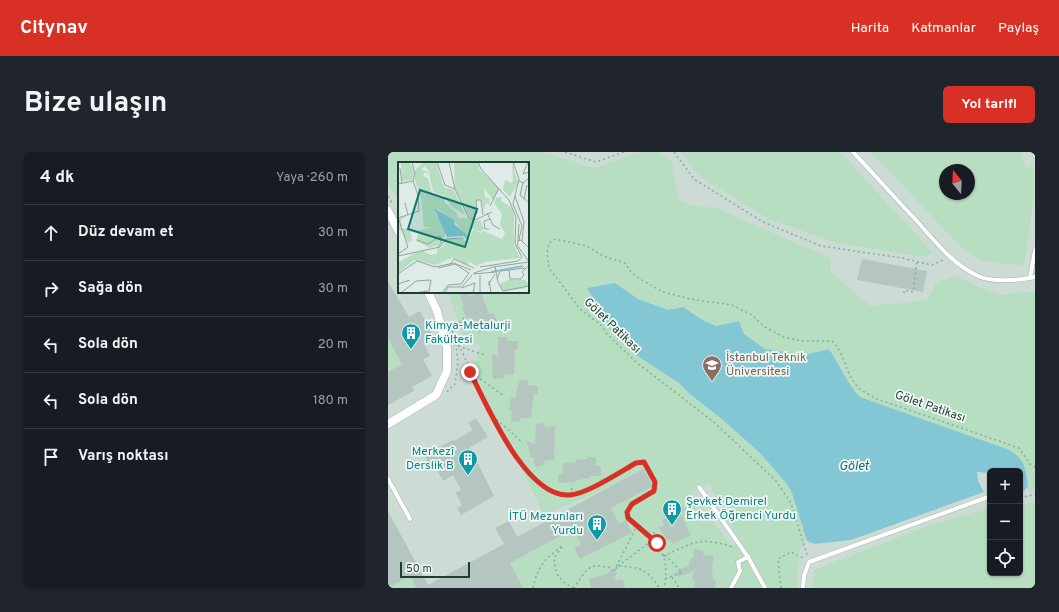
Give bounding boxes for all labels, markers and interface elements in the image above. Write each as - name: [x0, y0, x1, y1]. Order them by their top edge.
- text: Citynav: [20, 16, 88, 40]
- text: Harita: [851, 20, 889, 37]
- text: Katmanlar: [911, 20, 976, 37]
- text: Paylaş: [998, 20, 1039, 37]
- text: Bize ulaşın: [24, 86, 167, 122]
- button: Yol tarifi: [943, 86, 1035, 123]
- inset map: [398, 162, 529, 293]
- north arrow: [939, 164, 975, 200]
- text: 4 dk: [40, 167, 75, 189]
- text: Yaya · 260 m: [276, 170, 348, 186]
- icon: ahead: [40, 222, 62, 244]
- text: Düz devam et: [78, 223, 174, 242]
- text: 30 m: [318, 225, 348, 241]
- icon: right: [40, 278, 62, 300]
- text: Sağa dön: [78, 279, 143, 298]
- text: 30 m: [318, 281, 348, 297]
- street label: Gölet Patikası: [580, 295, 644, 357]
- place label: Kimya-Metalurji Fakültesi: [425, 318, 511, 348]
- building icon: Kimya-Metalurji Fakültesi: [400, 322, 422, 350]
- icon: left: [40, 334, 62, 356]
- text: Sola dön: [78, 335, 138, 354]
- text: 20 m: [318, 337, 348, 353]
- place label: İstanbul Teknik Üniversitesi: [726, 350, 806, 380]
- school or university icon: İstanbul Teknik Üniversitesi: [701, 354, 723, 382]
- route end: [461, 363, 479, 381]
- street label: Gölet Patikası: [893, 387, 967, 427]
- icon: left: [40, 390, 62, 412]
- text: Sola dön: [78, 391, 138, 410]
- text: 180 m: [313, 393, 348, 409]
- place label: Merkezî Derslik B: [406, 444, 455, 474]
- icon: arrive: [40, 446, 62, 468]
- text: Varış noktası: [78, 447, 169, 466]
- building icon: Merkezî Derslik B: [457, 448, 479, 476]
- water label: Gölet: [839, 459, 870, 475]
- map controls: [987, 468, 1023, 576]
- button: +: [987, 468, 1023, 504]
- place label: Şevket Demirel Erkek Öğrenci Yurdu: [686, 494, 796, 524]
- building icon: Şevket Demirel Erkek Öğrenci Yurdu: [661, 498, 683, 526]
- button: −: [987, 504, 1023, 540]
- place label: İTÜ Mezunları Yurdu: [509, 509, 583, 539]
- building icon: İTÜ Mezunları Yurdu: [586, 513, 608, 541]
- route start: [648, 534, 666, 552]
- button: locate: [987, 540, 1023, 576]
- scale bar: [400, 560, 470, 579]
- text: 50 m: [406, 562, 432, 576]

